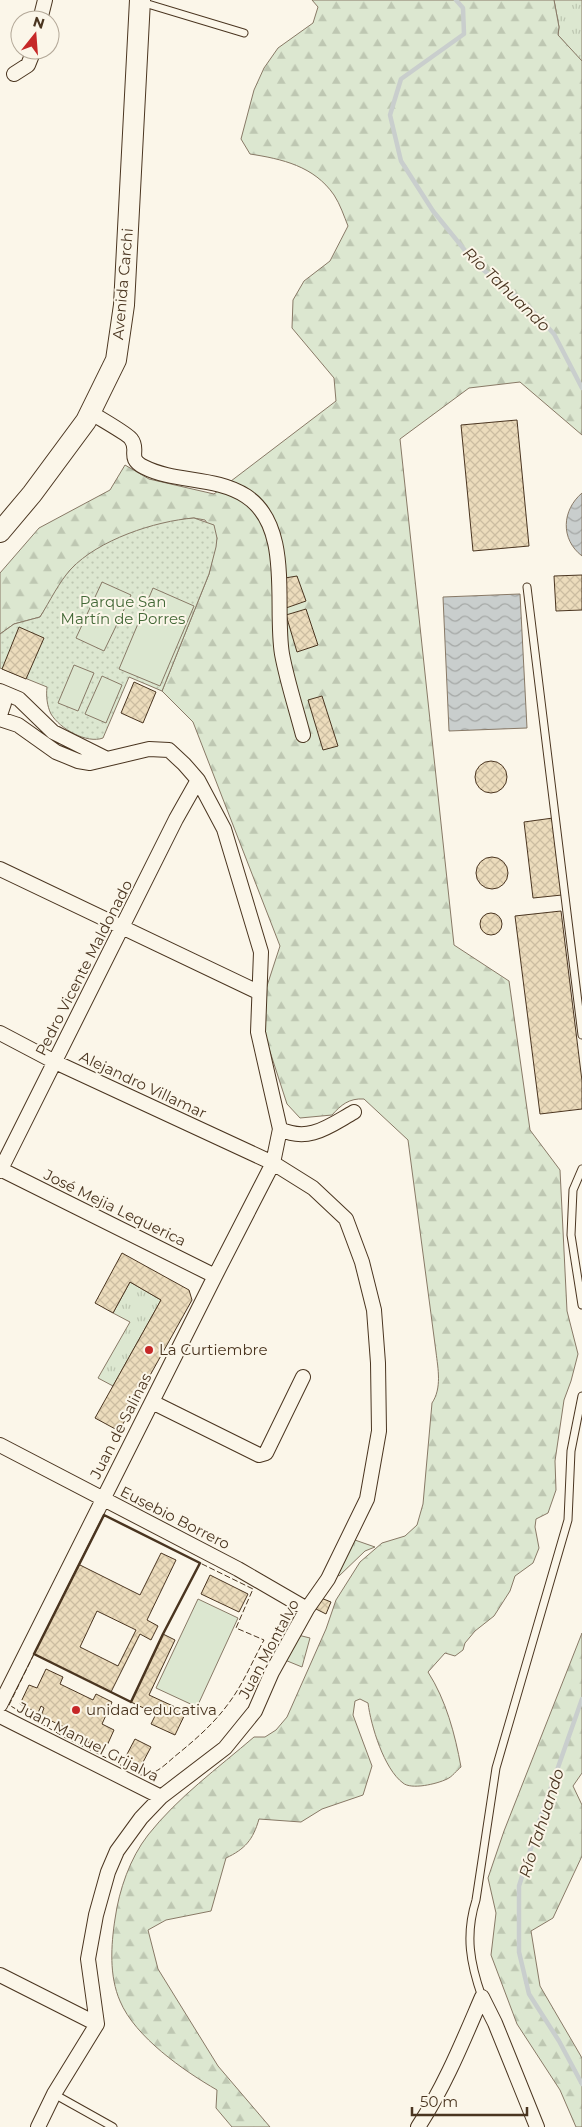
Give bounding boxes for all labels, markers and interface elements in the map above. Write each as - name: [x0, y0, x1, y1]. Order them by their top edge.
- north arrow: [10, 10, 60, 60]
- text: N: [31, 12, 47, 33]
- street label: Avenida Carchi: [108, 227, 137, 341]
- water label: Río Tahuando: [459, 243, 554, 336]
- park label: Parque San Martín de Porres: [61, 592, 185, 628]
- street label: Pedro Vicente Maldonado: [31, 877, 136, 1059]
- street label: Alejandro Villamar: [77, 1047, 210, 1122]
- street label: José Mejia Lequerica: [40, 1164, 189, 1250]
- place label: La Curtiembre: [159, 1340, 267, 1359]
- marker: La Curtiembre: [143, 1344, 155, 1356]
- street label: Juan de Salinas: [85, 1370, 155, 1483]
- street label: Eusebio Borrero: [117, 1482, 233, 1553]
- street label: Juan Montalvo: [234, 1596, 303, 1703]
- street label: Juan Manuel Grijalva: [13, 1697, 162, 1785]
- place label: unidad educativa: [86, 1700, 217, 1719]
- marker: unidad educativa: [70, 1704, 82, 1716]
- water label: Río Tahuando: [515, 1766, 568, 1880]
- scale bar: [412, 2084, 527, 2116]
- text: 50 m: [420, 2092, 458, 2111]

